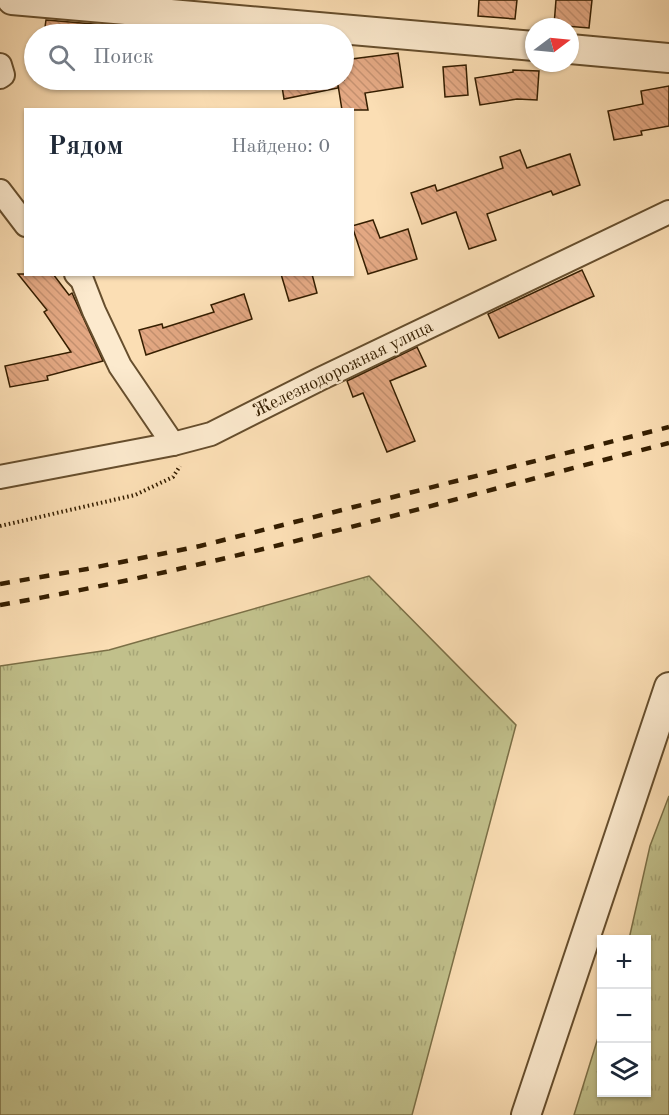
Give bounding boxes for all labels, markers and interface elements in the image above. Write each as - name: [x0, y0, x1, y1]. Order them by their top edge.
- north arrow: [525, 18, 579, 72]
- search box: [24, 24, 354, 90]
- icon: search: [45, 41, 78, 74]
- text: Поиск: [93, 46, 154, 68]
- text: Рядом: [48, 134, 123, 160]
- text: Найдено: 0: [231, 137, 330, 157]
- street label: Железнодорожная улица: [250, 317, 436, 420]
- map controls: [597, 935, 651, 1097]
- button: +: [597, 935, 651, 989]
- button: −: [597, 989, 651, 1043]
- button: layers: [597, 1043, 651, 1097]

